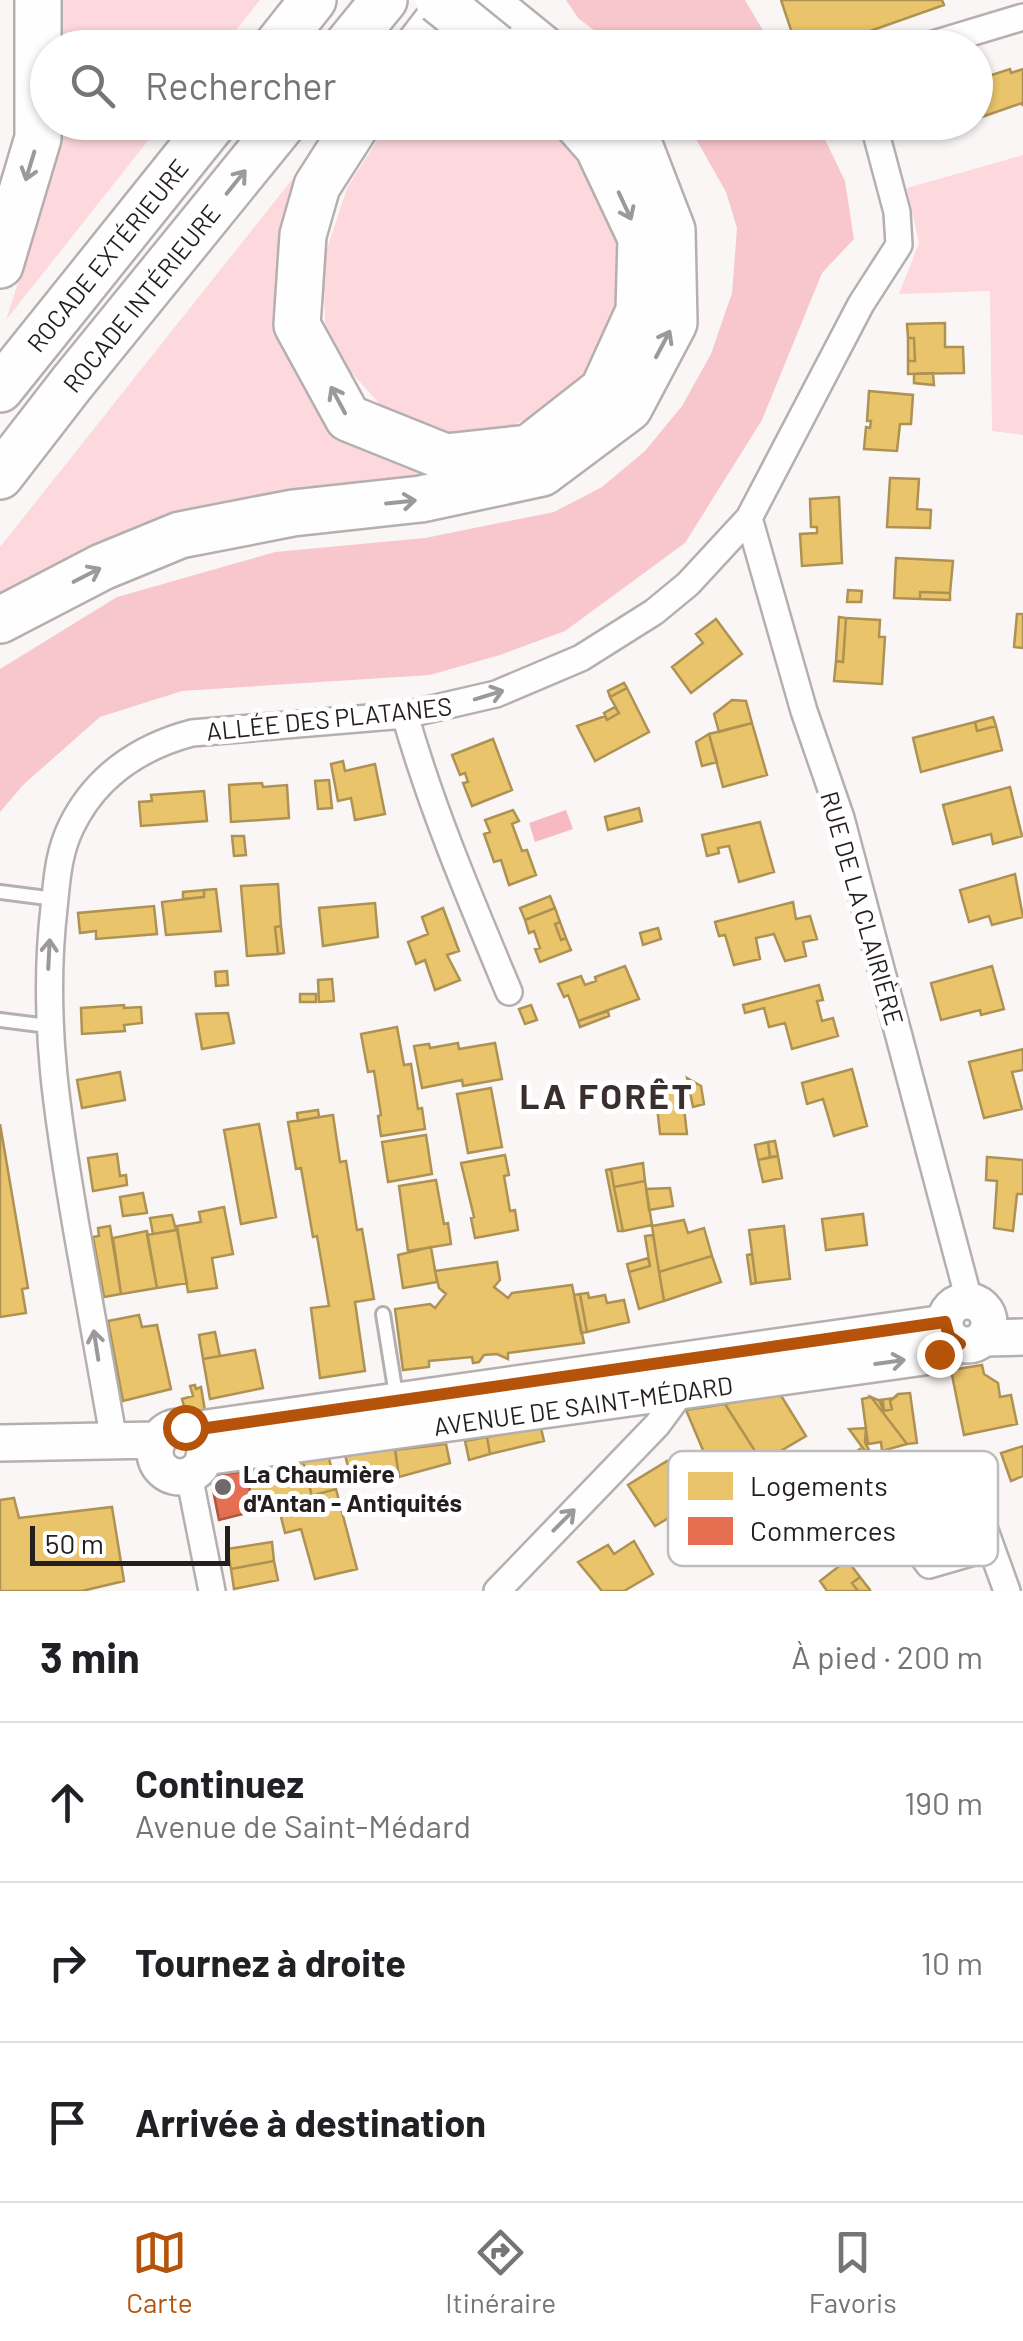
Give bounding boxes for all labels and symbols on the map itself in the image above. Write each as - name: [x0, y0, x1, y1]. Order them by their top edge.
- one-way arrow: [20, 150, 38, 181]
- street label: ROCADE EXTÉRIEURE: [20, 153, 194, 357]
- one-way arrow: [225, 169, 247, 195]
- one-way arrow: [617, 190, 636, 220]
- street label: ROCADE INTÉRIEURE: [56, 198, 226, 398]
- one-way arrow: [654, 330, 673, 360]
- one-way arrow: [328, 385, 347, 415]
- one-way arrow: [384, 492, 416, 511]
- one-way arrow: [71, 565, 101, 584]
- one-way arrow: [473, 685, 505, 703]
- street label: ALLÉE DES PLATANES: [205, 690, 453, 746]
- street label: RUE DE LA CLAIRIÈRE: [815, 788, 911, 1028]
- one-way arrow: [40, 938, 59, 970]
- district label: LA FORÊT: [520, 1074, 694, 1116]
- one-way arrow: [86, 1329, 105, 1362]
- route end: [917, 1332, 963, 1378]
- one-way arrow: [873, 1352, 906, 1370]
- street label: AVENUE DE SAINT-MÉDARD: [432, 1369, 734, 1441]
- route start: [163, 1405, 209, 1451]
- legend: [668, 1451, 998, 1566]
- place label: La Chaumière d'Antan - Antiquités: [243, 1458, 462, 1517]
- text: Logements: [750, 1468, 888, 1502]
- marker: La Chaumière d'Antan - Antiquités: [212, 1476, 234, 1498]
- one-way arrow: [551, 1508, 575, 1532]
- text: Commerces: [750, 1513, 896, 1547]
- scale bar: [30, 1521, 230, 1566]

